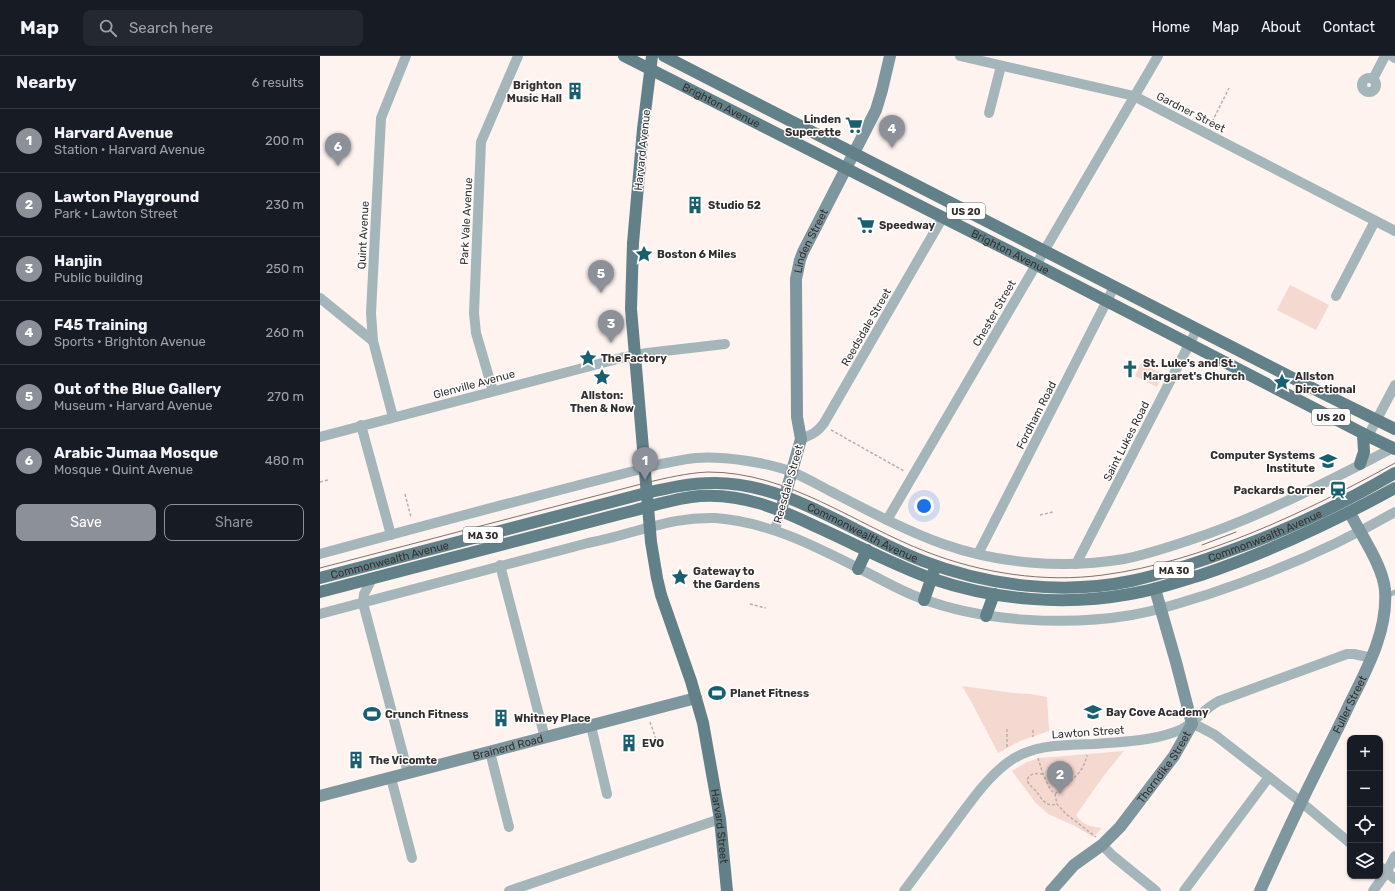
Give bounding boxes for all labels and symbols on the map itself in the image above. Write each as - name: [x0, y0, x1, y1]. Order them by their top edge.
- place label: Brighton Music Hall: [507, 79, 562, 105]
- building icon: Brighton Music Hall: [565, 81, 585, 101]
- street label: Brighton Avenue: [680, 81, 762, 131]
- street label: Gardner Street: [1154, 90, 1228, 136]
- street label: Harvard Avenue: [632, 109, 653, 191]
- place label: Linden Superette: [785, 113, 841, 139]
- supermarket icon: Linden Superette: [844, 115, 864, 135]
- pin: 4: [879, 115, 905, 148]
- pin: 6: [325, 133, 351, 166]
- street label: Park Vale Avenue: [458, 177, 475, 265]
- building icon: Studio 52: [685, 195, 705, 215]
- place label: Studio 52: [708, 199, 761, 212]
- street label: Quint Avenue: [355, 200, 372, 270]
- road number: US 20: [947, 203, 985, 219]
- street label: Linden Street: [791, 206, 831, 274]
- supermarket icon: Speedway: [856, 215, 876, 235]
- place label: Speedway: [879, 219, 936, 232]
- street label: Brighton Avenue: [969, 227, 1051, 277]
- place icon: Boston 6 Miles: [634, 244, 654, 264]
- place label: Boston 6 Miles: [657, 248, 736, 261]
- pin: 5: [588, 260, 614, 293]
- street label: Chester Street: [970, 277, 1019, 349]
- street label: Reedsdale Street: [839, 285, 894, 368]
- pin: 3: [598, 310, 624, 343]
- place icon: The Factory: [578, 348, 598, 368]
- place label: The Factory: [601, 352, 667, 365]
- place label: St. Luke's and St. Margaret's Church: [1143, 357, 1245, 383]
- church icon: St. Luke's and St. Margaret's Church: [1120, 359, 1140, 379]
- street label: Glenville Avenue: [432, 367, 516, 402]
- place icon: Allston: Then & Now: [592, 367, 612, 387]
- place label: Allston Directional: [1295, 370, 1356, 396]
- place icon: Allston Directional: [1272, 372, 1292, 392]
- street label: Fordham Road: [1014, 379, 1059, 451]
- place label: Allston: Then & Now: [570, 389, 634, 415]
- street label: Saint Lukes Road: [1101, 399, 1152, 483]
- road number: US 20: [1312, 409, 1350, 425]
- street label: Reesdale Street: [771, 443, 806, 525]
- pin: 1: [632, 447, 658, 480]
- place label: Computer Systems Institute: [1210, 449, 1315, 475]
- school or university icon: Computer Systems Institute: [1318, 451, 1338, 471]
- station icon: Packards Corner: [1328, 480, 1348, 500]
- place label: Packards Corner: [1234, 484, 1325, 497]
- your location: [914, 496, 934, 516]
- street label: Commonwealth Avenue: [805, 501, 920, 565]
- street label: Commonwealth Avenue: [1206, 507, 1324, 565]
- road number: MA 30: [463, 527, 503, 543]
- street label: Commonwealth Avenue: [329, 539, 450, 582]
- road number: MA 30: [1154, 562, 1194, 578]
- place label: Gateway to the Gardens: [693, 565, 760, 591]
- place icon: Gateway to the Gardens: [670, 567, 690, 587]
- street label: Fuller Street: [1330, 673, 1370, 736]
- sports icon: Planet Fitness: [707, 683, 727, 703]
- place label: Planet Fitness: [730, 687, 809, 700]
- school or university icon: Bay Cove Academy: [1083, 702, 1103, 722]
- sports icon: Crunch Fitness: [362, 704, 382, 724]
- place label: Bay Cove Academy: [1106, 706, 1209, 719]
- place label: Crunch Fitness: [385, 708, 469, 721]
- building icon: Whitney Place: [491, 708, 511, 728]
- place label: Whitney Place: [514, 712, 591, 725]
- street label: Lawton Street: [1051, 723, 1126, 742]
- street label: Thorndike Street: [1134, 728, 1194, 806]
- street label: Brainerd Road: [471, 732, 545, 763]
- building icon: EVO: [619, 733, 639, 753]
- place label: EVO: [642, 737, 664, 750]
- building icon: The Vicomte: [346, 750, 366, 770]
- place label: The Vicomte: [369, 754, 438, 767]
- pin: 2: [1047, 761, 1073, 794]
- street label: Harvard Street: [708, 788, 730, 865]

